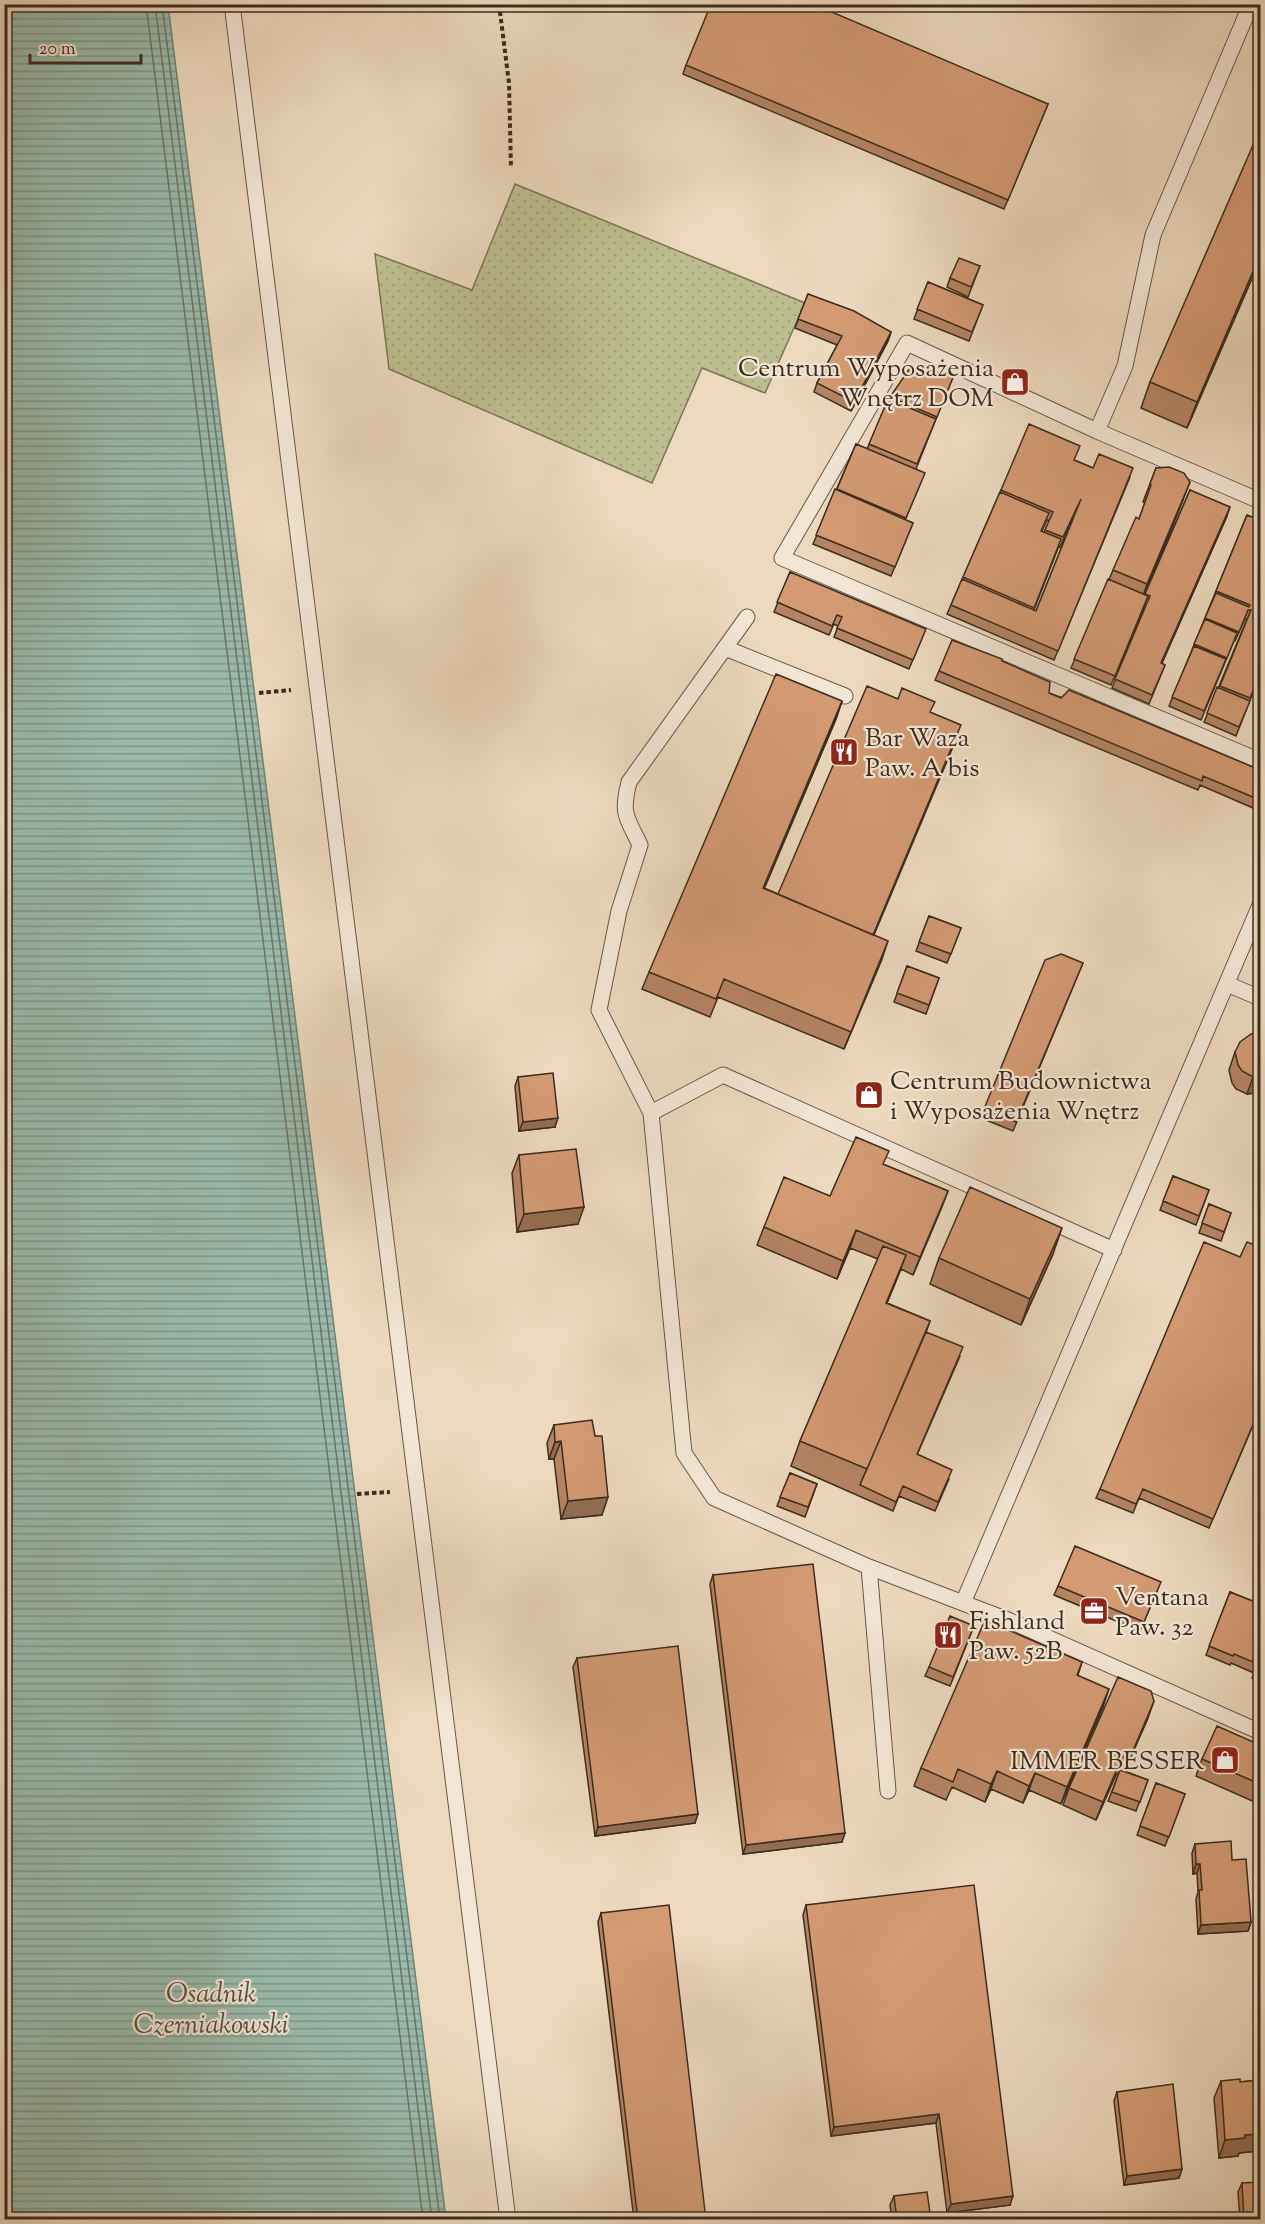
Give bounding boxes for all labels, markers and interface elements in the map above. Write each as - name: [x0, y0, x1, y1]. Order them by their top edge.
- scale bar: [30, 27, 141, 65]
- text: 20 m: [39, 37, 76, 63]
- place label: Centrum Wyposażenia Wnętrz DOM: [738, 351, 994, 418]
- shop icon: Centrum Wyposażenia Wnętrz DOM: [999, 366, 1031, 398]
- place label: Bar Waza Paw. A bis: [865, 721, 980, 788]
- restaurant icon: Bar Waza Paw. A bis: [828, 736, 860, 768]
- place label: Centrum Budownictwa i Wyposażenia Wnętrz: [890, 1064, 1151, 1131]
- shop icon: Centrum Budownictwa i Wyposażenia Wnętrz: [853, 1079, 885, 1111]
- place label: Ventana Paw. 32: [1115, 1580, 1209, 1647]
- office icon: Ventana Paw. 32: [1078, 1595, 1110, 1627]
- place label: Fishland Paw. 52B: [969, 1604, 1065, 1671]
- restaurant icon: Fishland Paw. 52B: [932, 1619, 964, 1651]
- place label: IMMER BESSER: [1010, 1744, 1204, 1781]
- shop icon: IMMER BESSER: [1209, 1744, 1241, 1776]
- water label: Osadnik Czerniakowski: [133, 1976, 289, 2046]

